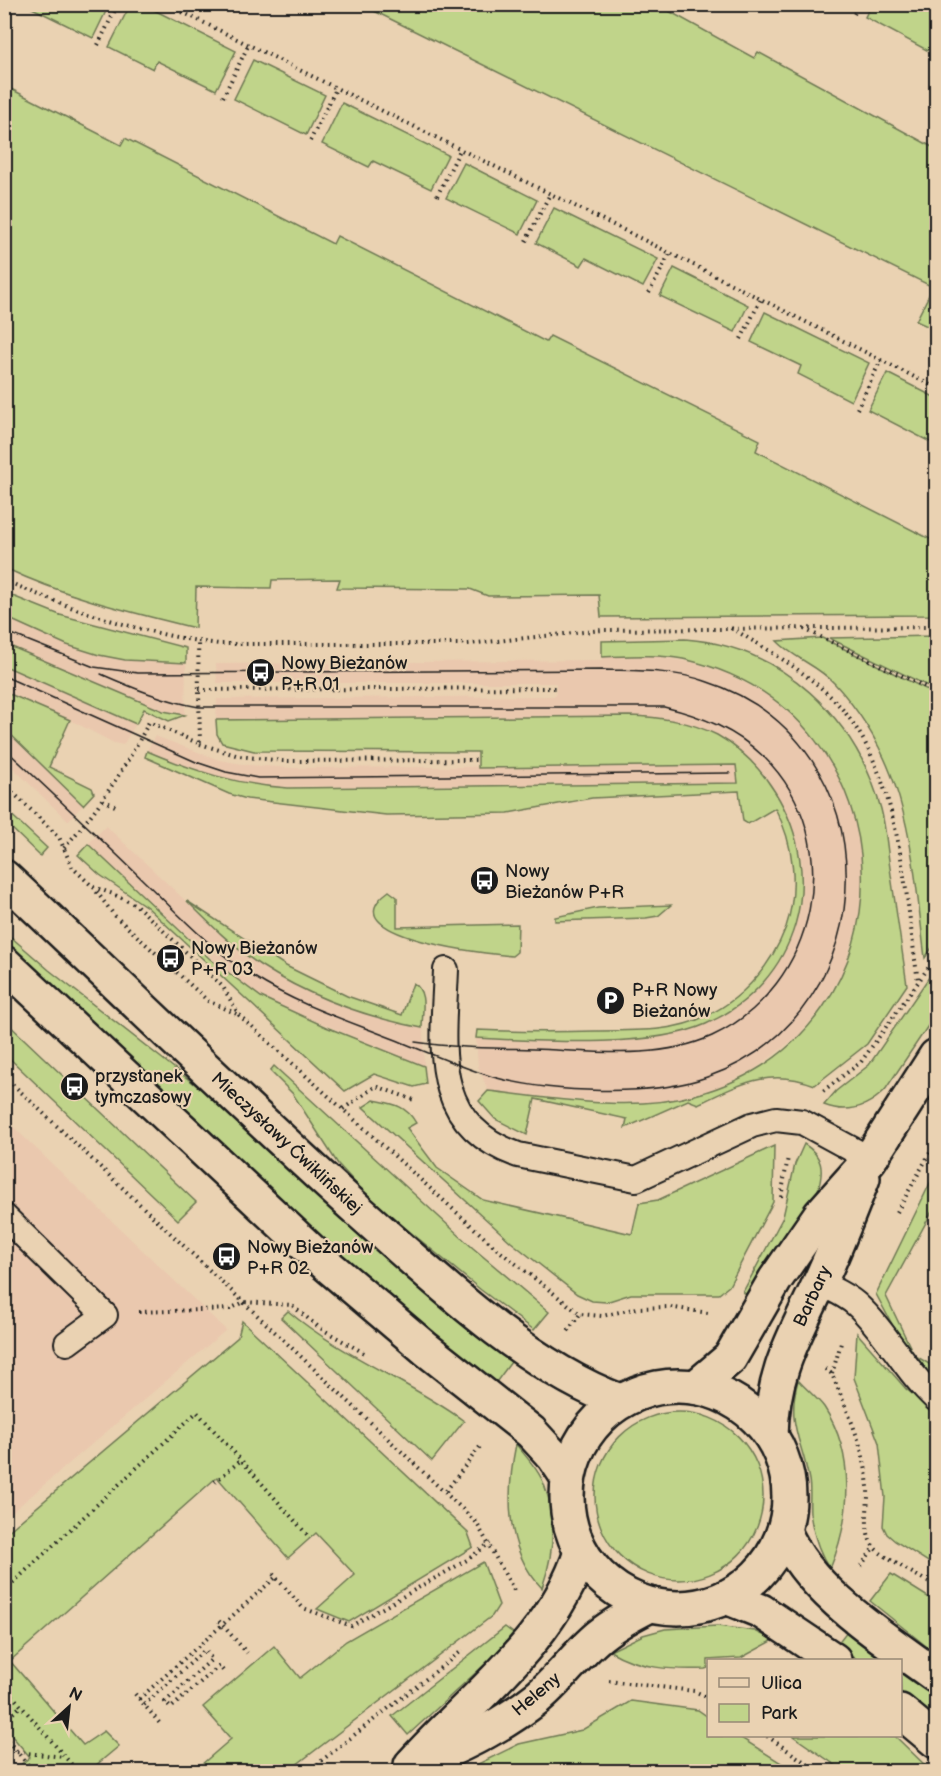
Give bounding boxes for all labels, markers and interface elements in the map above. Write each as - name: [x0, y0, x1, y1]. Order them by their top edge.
- place label: Nowy Bieżanów P+R 01: [281, 653, 407, 695]
- bus stop icon: Nowy Bieżanów P+R 01: [244, 657, 276, 689]
- place label: Nowy Bieżanów P+R: [505, 861, 624, 903]
- bus stop icon: Nowy Bieżanów P+R: [468, 865, 500, 897]
- place label: Nowy Bieżanów P+R 03: [191, 938, 317, 980]
- bus stop icon: Nowy Bieżanów P+R 03: [154, 942, 186, 974]
- place label: P+R Nowy Bieżanów: [632, 980, 718, 1022]
- parking icon: P+R Nowy Bieżanów: [595, 984, 627, 1016]
- place label: przystanek tymczasowy: [95, 1066, 192, 1108]
- street label: Mieczysławy Ćwiklińskiej: [207, 1067, 368, 1219]
- bus stop icon: przystanek tymczasowy: [58, 1070, 90, 1102]
- place label: Nowy Bieżanów P+R 02: [247, 1237, 373, 1279]
- bus stop icon: Nowy Bieżanów P+R 02: [210, 1241, 242, 1273]
- street label: Barbary: [789, 1262, 836, 1330]
- legend: [707, 1659, 902, 1737]
- street label: Heleny: [508, 1668, 565, 1721]
- text: Ulica: [761, 1673, 802, 1694]
- north arrow: [39, 1677, 99, 1737]
- text: N: [65, 1684, 85, 1706]
- text: Park: [761, 1703, 797, 1724]

